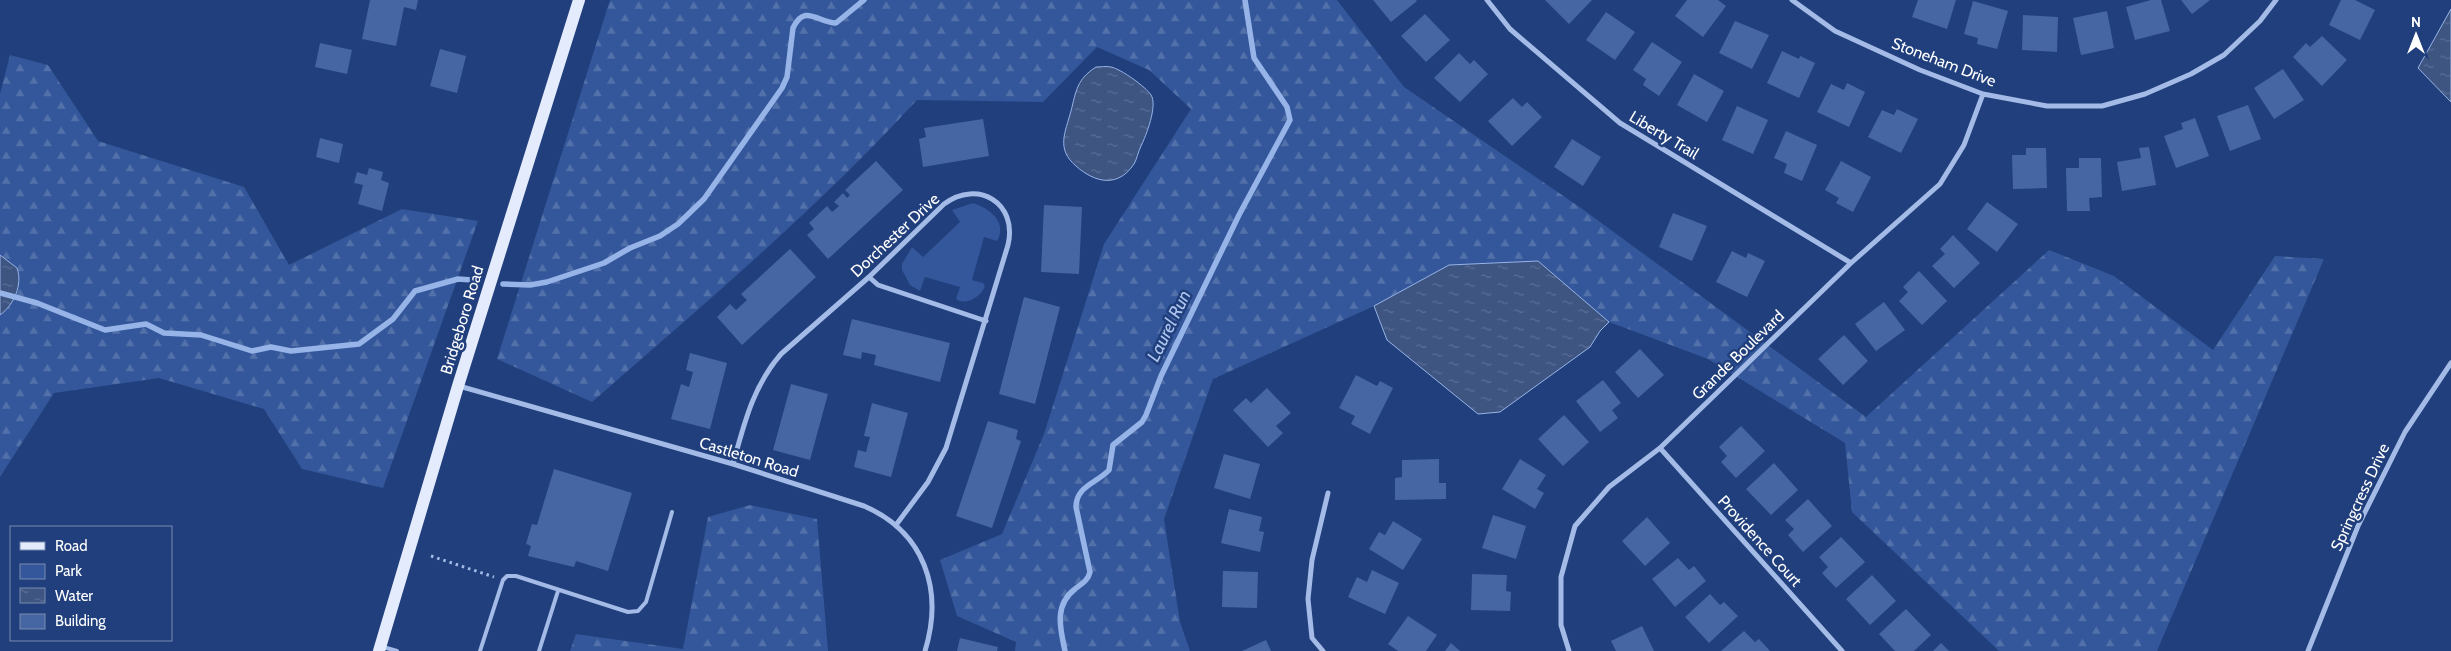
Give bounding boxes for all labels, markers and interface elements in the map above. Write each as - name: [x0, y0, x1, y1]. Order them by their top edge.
- north arrow: [2391, 10, 2441, 60]
- text: N: [2411, 13, 2421, 31]
- street label: Stoneham Drive: [1889, 33, 1999, 91]
- street label: Liberty Trail: [1626, 107, 1702, 163]
- street label: Dorchester Drive: [847, 189, 943, 281]
- street label: Bridgeboro Road: [436, 263, 488, 377]
- water label: Laurel Run: [1142, 287, 1196, 365]
- street label: Grande Boulevard: [1688, 306, 1788, 404]
- street label: Castleton Road: [697, 433, 801, 481]
- street label: Springcress Drive: [2327, 440, 2393, 554]
- street label: Providence Court: [1714, 492, 1806, 591]
- legend: [10, 526, 172, 641]
- text: Road: [55, 537, 88, 555]
- text: Park: [55, 562, 82, 580]
- text: Water: [55, 587, 93, 605]
- text: Building: [55, 612, 106, 630]

